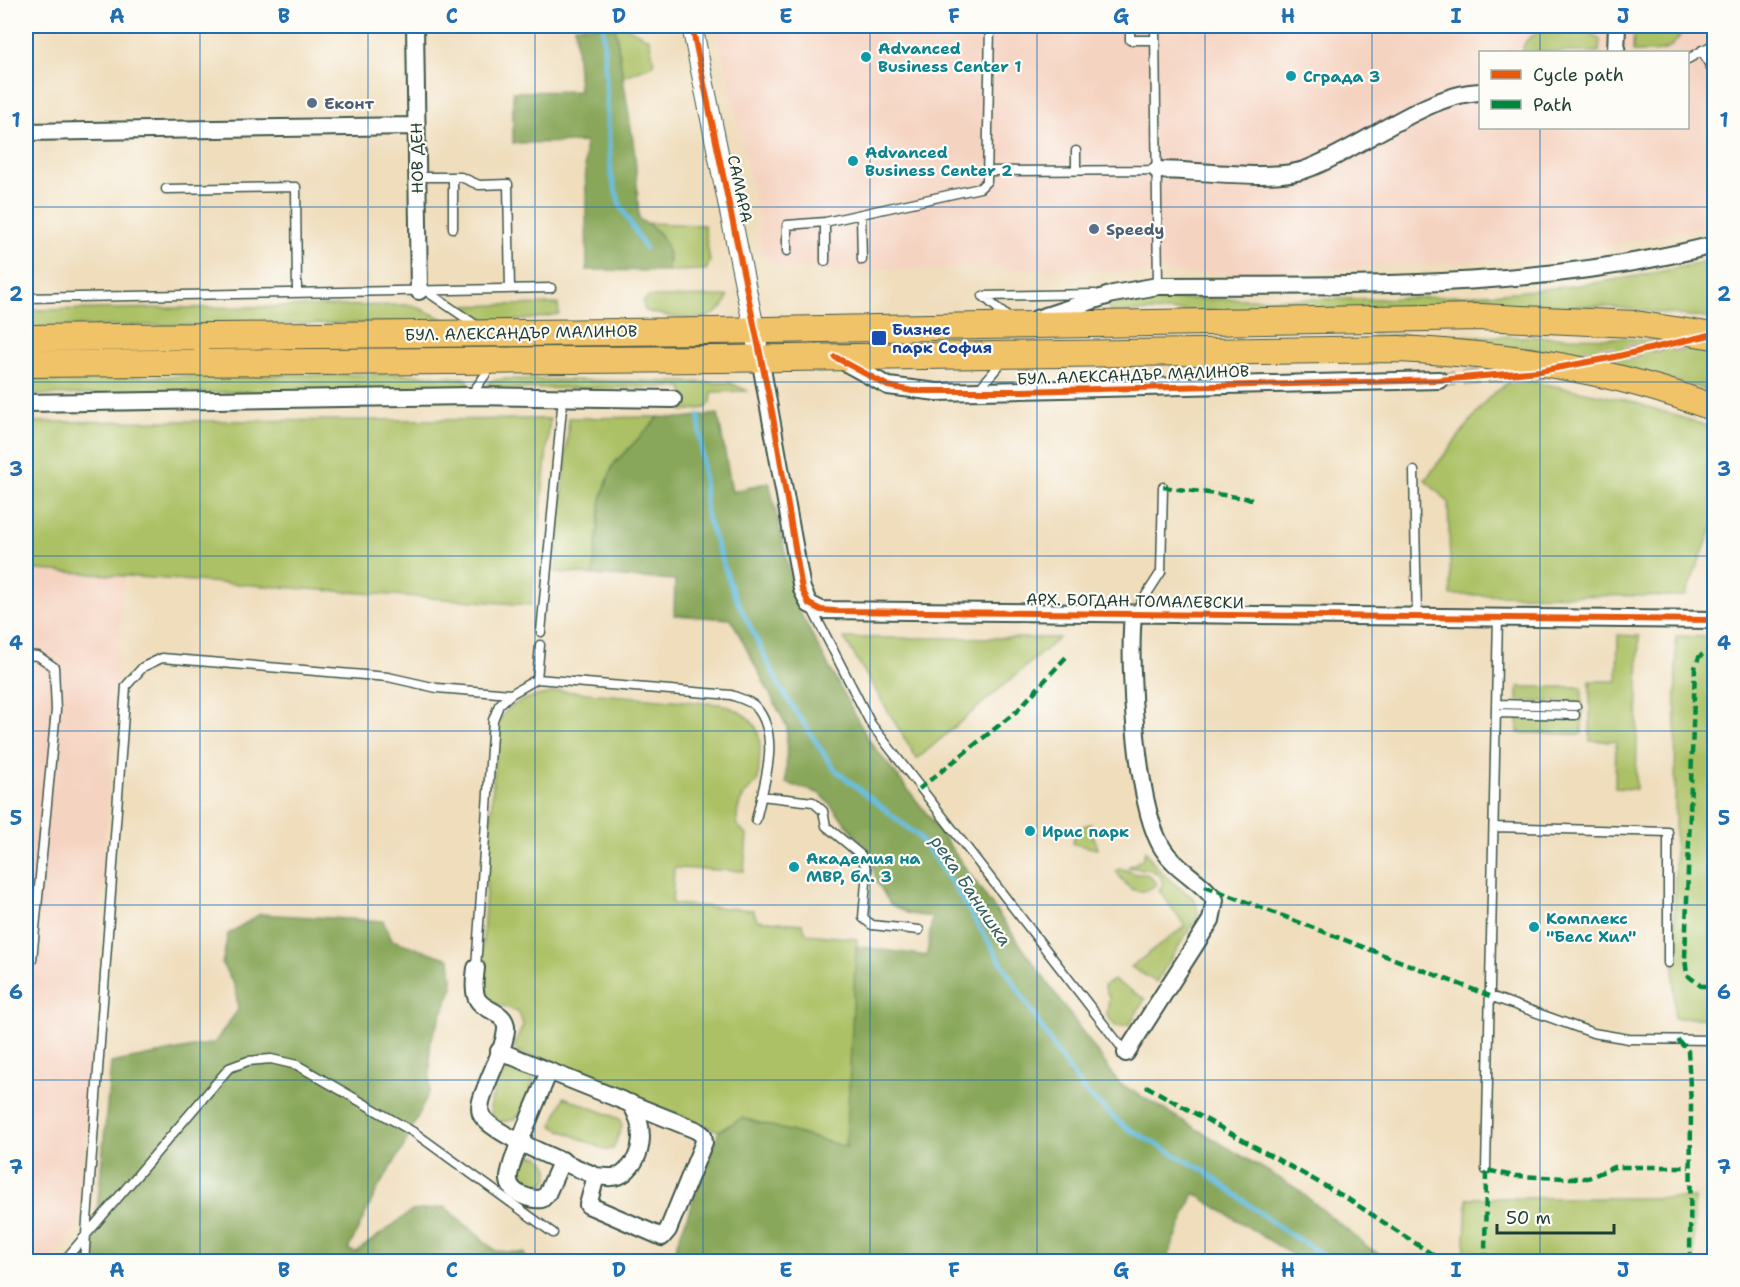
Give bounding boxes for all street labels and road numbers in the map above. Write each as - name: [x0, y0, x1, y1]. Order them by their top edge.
- street label: НОВ ДЕН: [406, 122, 428, 194]
- street label: САМАРА: [723, 153, 757, 225]
- street label: БУЛ. АЛЕКСАНДЪР МАЛИНОВ: [405, 320, 637, 346]
- street label: БУЛ. АЛЕКСАНДЪР МАЛИНОВ: [1016, 360, 1250, 390]
- street label: АРХ. БОГДАН ТОМАЛЕВСКИ: [1026, 589, 1244, 613]

